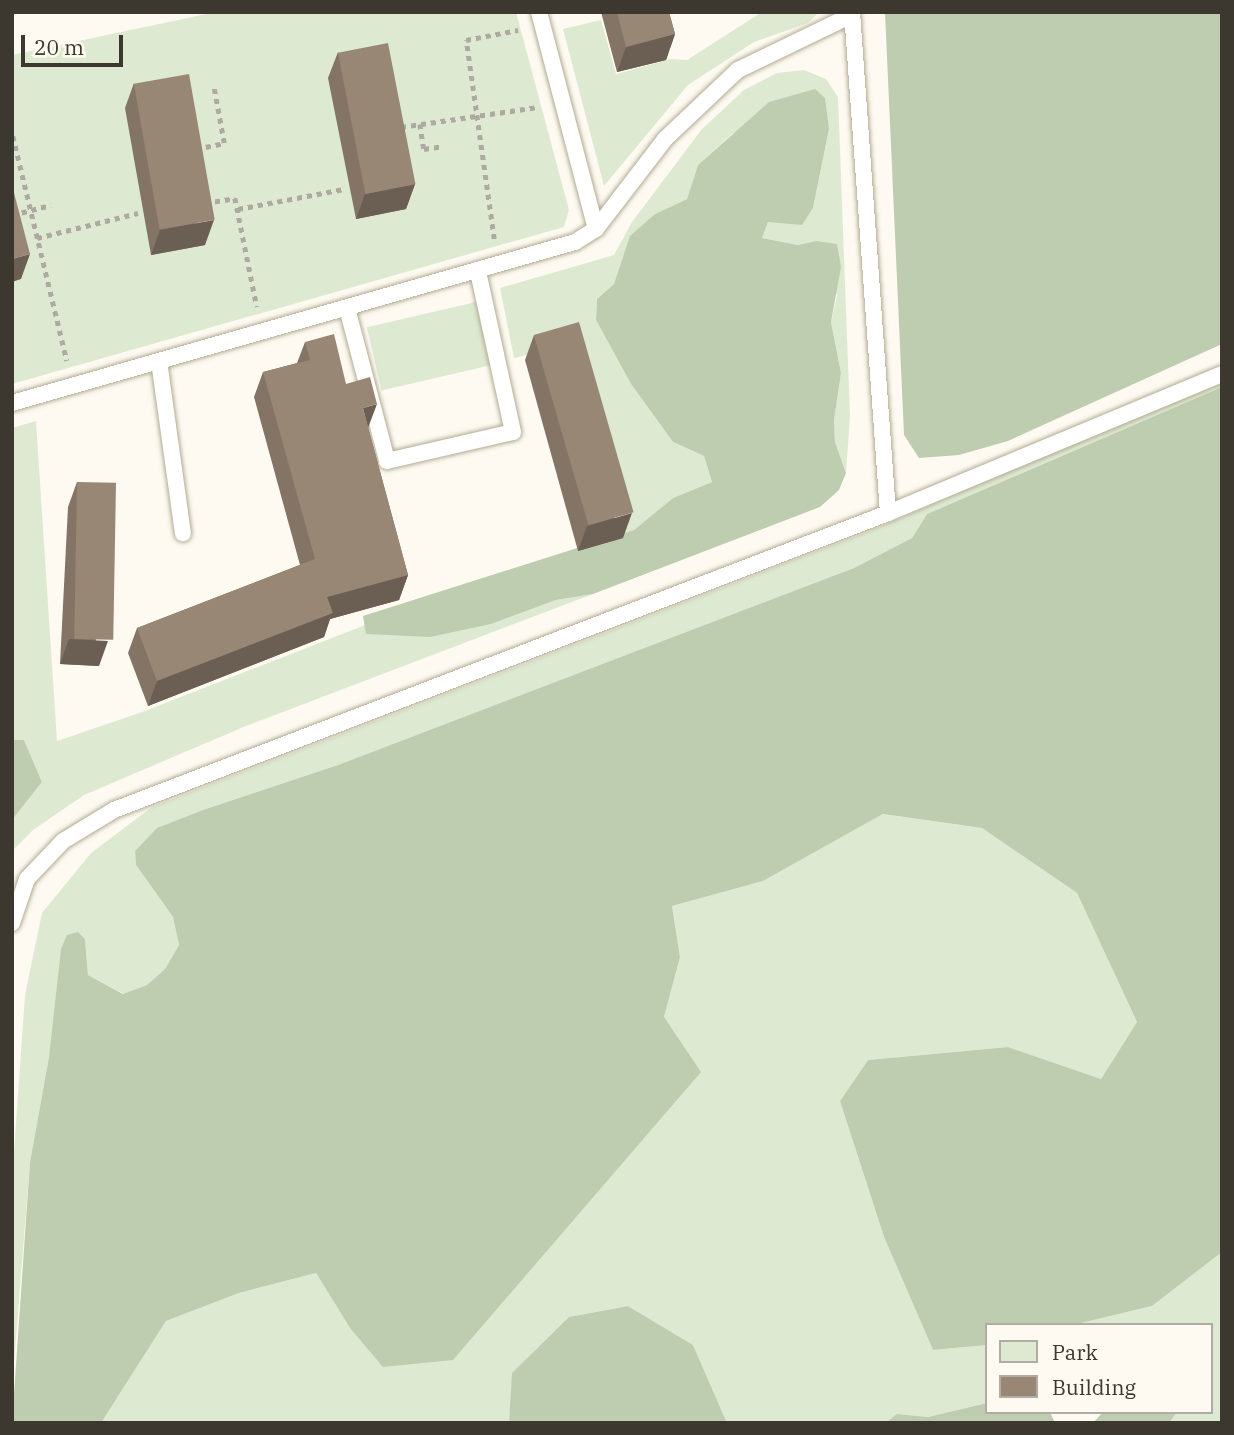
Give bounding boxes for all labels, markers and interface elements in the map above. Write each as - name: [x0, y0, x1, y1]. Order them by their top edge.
- scale bar: [24, 21, 126, 65]
- text: 20 m: [34, 33, 84, 61]
- legend: [986, 1323, 1213, 1414]
- text: Park: [1052, 1338, 1098, 1366]
- text: Building: [1052, 1373, 1136, 1401]

